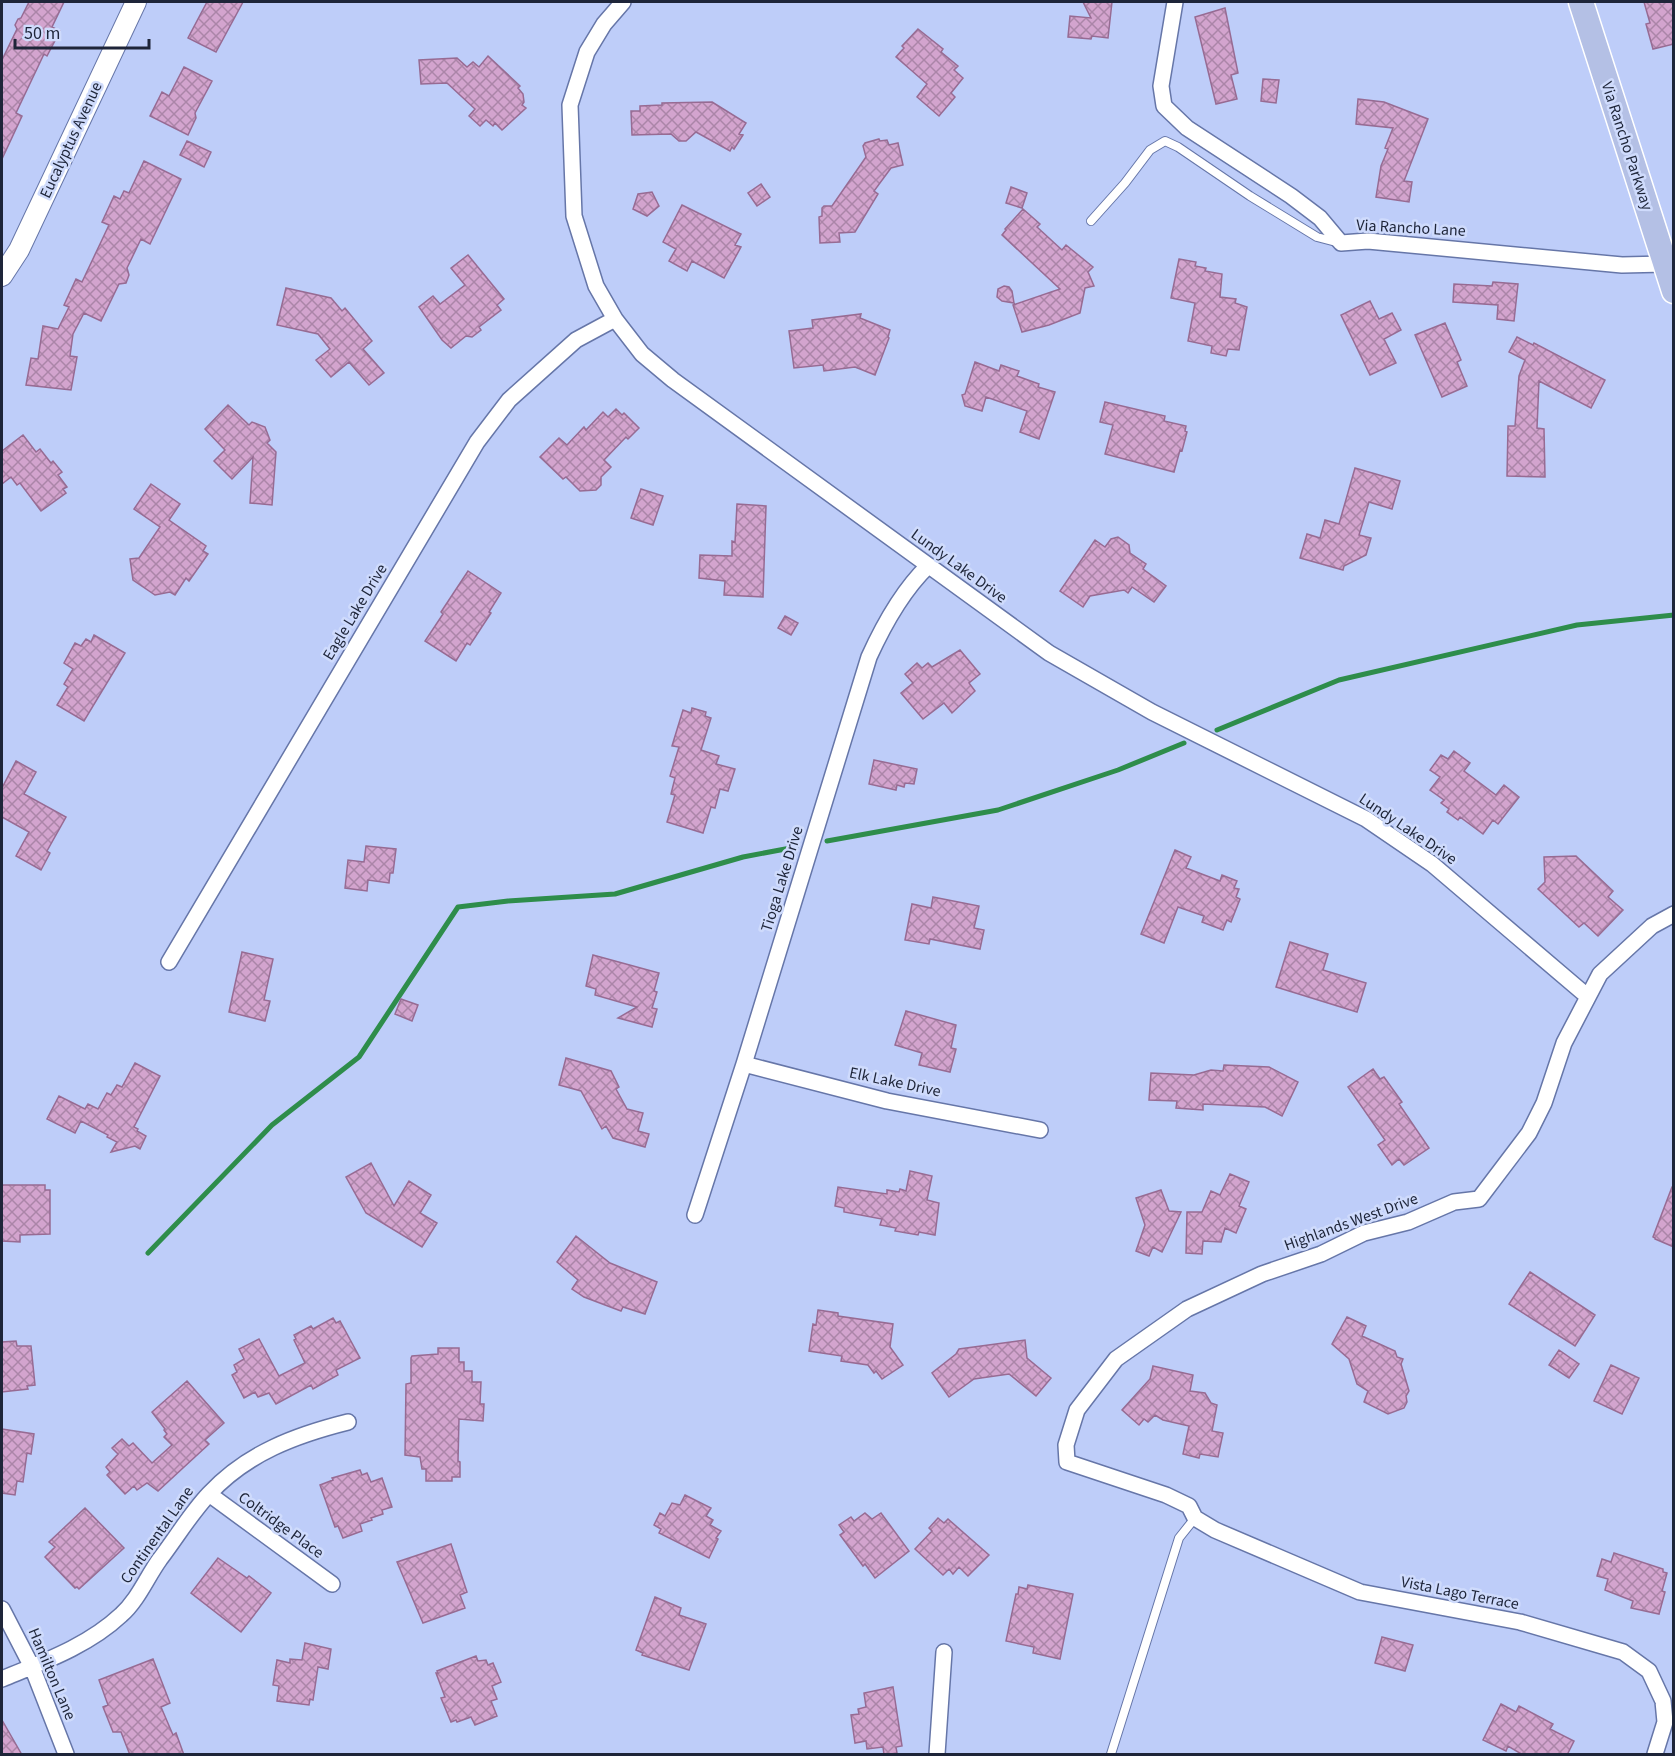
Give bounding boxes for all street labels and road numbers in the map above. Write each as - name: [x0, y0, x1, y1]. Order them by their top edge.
- street label: Eucalyptus Avenue: [34, 78, 108, 202]
- street label: Via Rancho Parkway: [1596, 79, 1658, 214]
- street label: Via Rancho Lane: [1356, 214, 1466, 242]
- street label: Lundy Lake Drive: [906, 524, 1012, 608]
- street label: Eagle Lake Drive: [317, 560, 393, 664]
- street label: Lundy Lake Drive: [1355, 788, 1461, 870]
- street label: Tioga Lake Drive: [755, 823, 809, 935]
- street label: Elk Lake Drive: [847, 1062, 943, 1102]
- street label: Highlands West Drive: [1281, 1188, 1421, 1256]
- street label: Continental Lane: [115, 1482, 199, 1588]
- street label: Coltridge Place: [234, 1486, 328, 1564]
- street label: Vista Lago Terrace: [1399, 1571, 1521, 1615]
- street label: Hamilton Lane: [23, 1625, 81, 1724]

